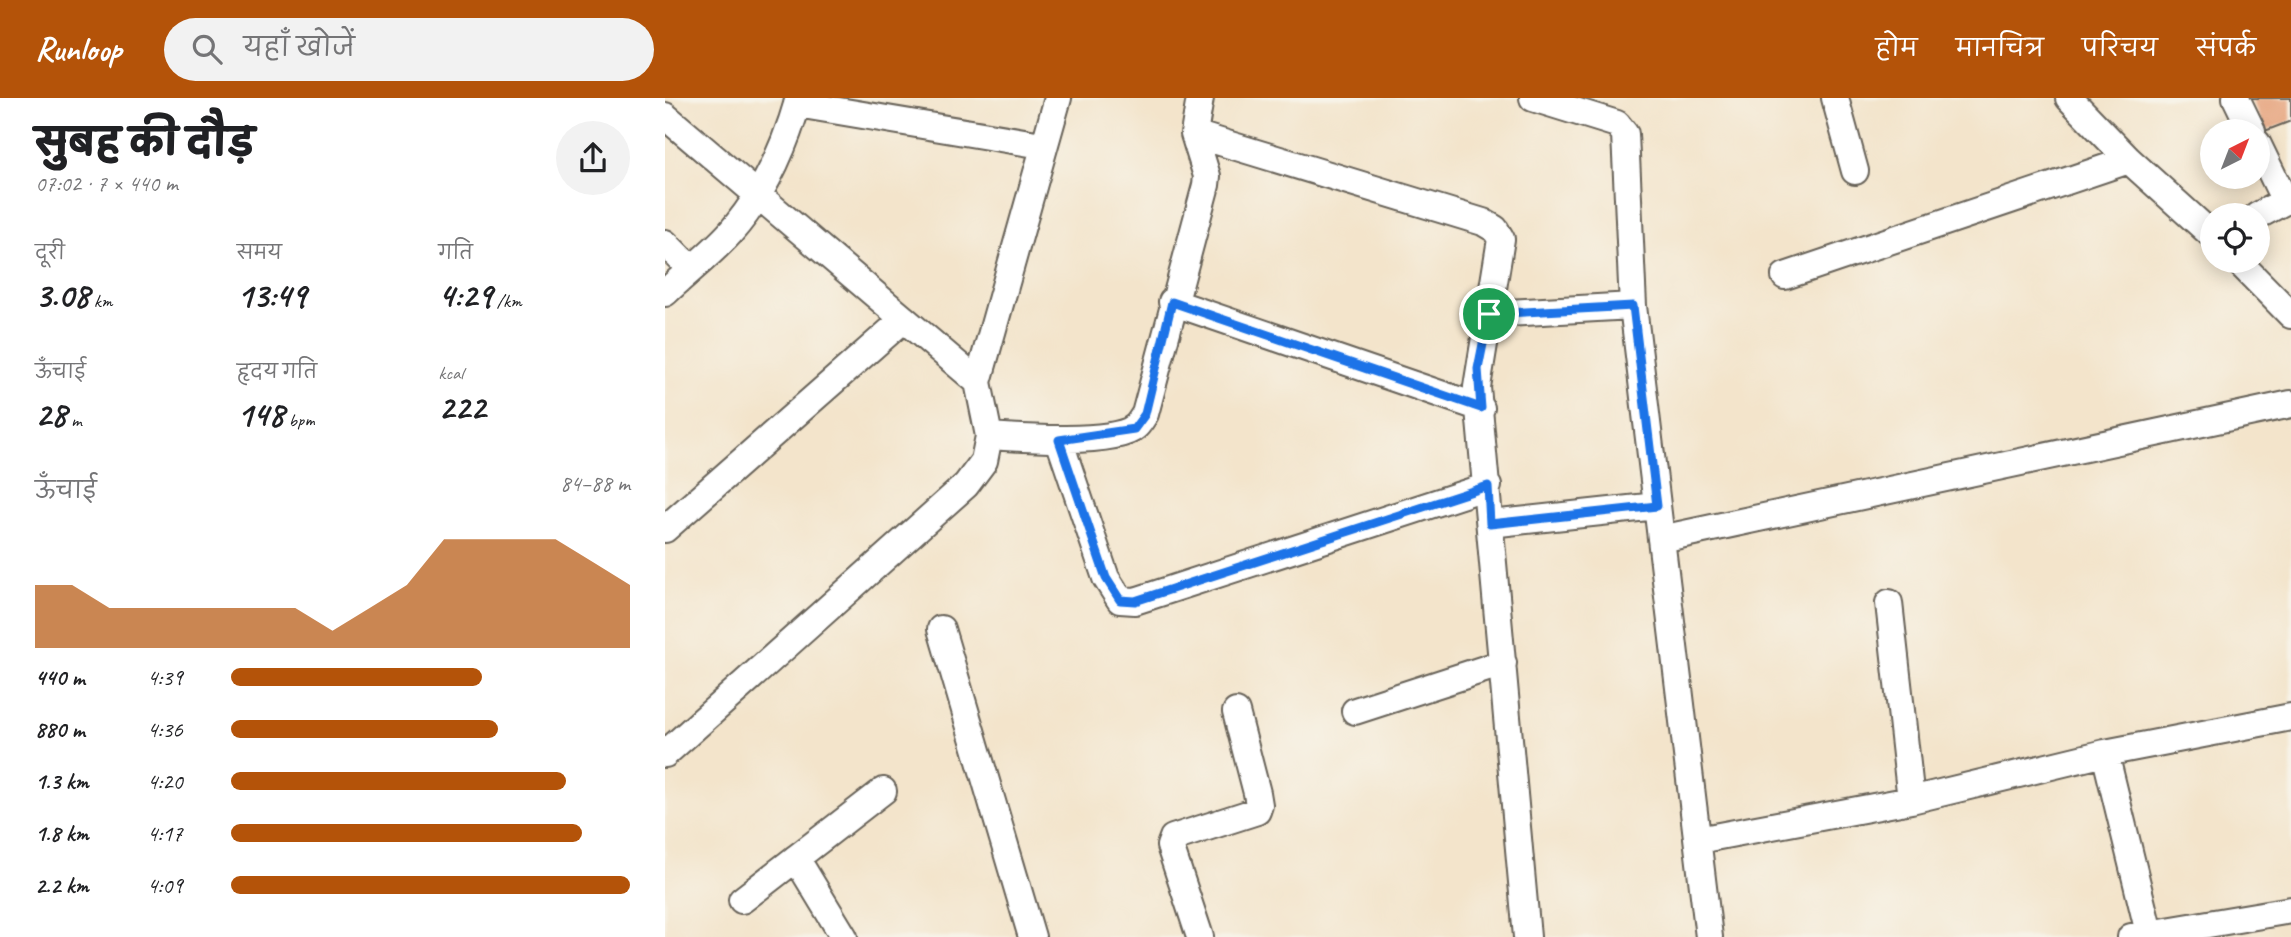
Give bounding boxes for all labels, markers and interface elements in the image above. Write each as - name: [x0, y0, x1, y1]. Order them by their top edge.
- search box: [164, 18, 654, 81]
- text: Runloop: [35, 28, 122, 70]
- icon: search: [188, 30, 226, 68]
- text: यहाँ खोजें: [244, 31, 355, 64]
- text: होम: [1875, 33, 1918, 63]
- text: मानचित्र: [1956, 33, 2044, 63]
- text: परिचय: [2082, 33, 2158, 63]
- text: संपर्क: [2196, 33, 2256, 63]
- text: सुबह की दौड़: [35, 119, 254, 166]
- north arrow: [2200, 119, 2270, 189]
- map controls: [2200, 119, 2270, 273]
- button: share: [556, 121, 630, 195]
- text: 07:02 · 7 × 440 m: [35, 169, 178, 198]
- button: locate: [2200, 203, 2270, 273]
- text: दूरी: [35, 241, 65, 265]
- text: समय: [237, 241, 282, 265]
- text: गति: [438, 241, 473, 265]
- text: 3.08: [35, 273, 89, 318]
- text: 13:49: [237, 273, 306, 318]
- text: 4:29: [438, 273, 492, 318]
- pin: [1459, 284, 1519, 344]
- text: km: [89, 289, 112, 313]
- text: /km: [492, 289, 522, 313]
- icon: arrive: [1470, 295, 1508, 333]
- text: ऊँचाई: [35, 360, 86, 384]
- text: हृदय गति: [237, 360, 317, 384]
- text: kcal: [438, 361, 463, 385]
- text: 222: [438, 385, 486, 430]
- text: 28: [35, 392, 67, 437]
- text: 148: [237, 392, 284, 437]
- text: m: [67, 408, 82, 432]
- text: bpm: [284, 408, 315, 432]
- text: 84–88 m: [560, 469, 630, 498]
- text: ऊँचाई: [35, 476, 97, 505]
- text: 440 m: [35, 663, 85, 692]
- text: 4:39: [147, 663, 183, 692]
- text: 880 m: [35, 715, 85, 744]
- text: 4:36: [147, 715, 183, 744]
- text: 1.3 km: [35, 767, 89, 796]
- text: 4:20: [147, 767, 183, 796]
- text: 1.8 km: [35, 819, 89, 848]
- text: 4:17: [147, 819, 183, 848]
- text: 2.2 km: [35, 871, 89, 900]
- text: 4:09: [147, 871, 183, 900]

